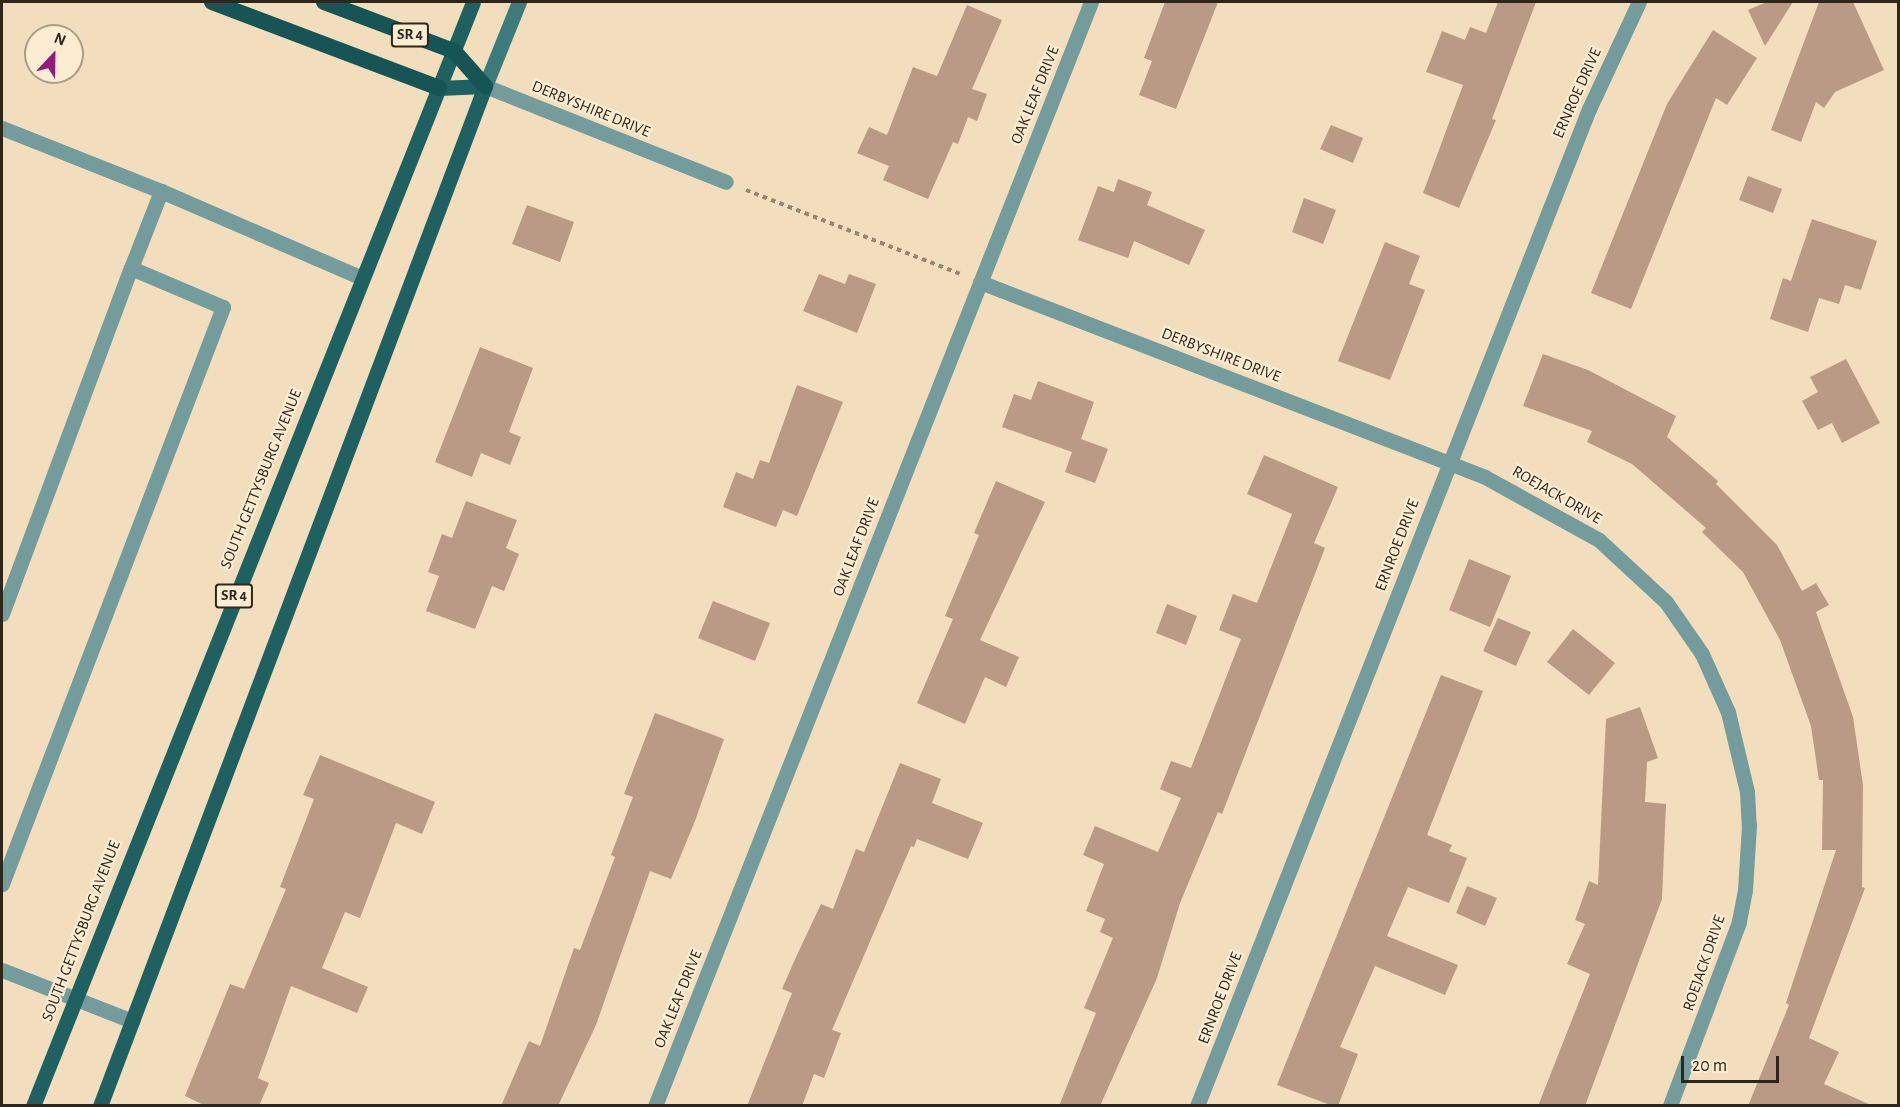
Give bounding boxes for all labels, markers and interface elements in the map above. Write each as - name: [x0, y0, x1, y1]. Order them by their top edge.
- road number: SR 4: [390, 23, 430, 47]
- north arrow: [24, 24, 84, 84]
- text: N: [52, 30, 68, 49]
- street label: OAK LEAF DRIVE: [1007, 43, 1063, 147]
- street label: ERNROE DRIVE: [1549, 45, 1605, 141]
- street label: DERBYSHIRE DRIVE: [529, 77, 653, 141]
- street label: DERBYSHIRE DRIVE: [1159, 323, 1283, 387]
- street label: SOUTH GETTYSBURG AVENUE: [216, 386, 306, 572]
- street label: ROEJACK DRIVE: [1509, 462, 1605, 528]
- street label: OAK LEAF DRIVE: [828, 495, 884, 599]
- street label: ERNROE DRIVE: [1371, 496, 1423, 594]
- road number: SR 4: [214, 584, 254, 608]
- street label: SOUTH GETTYSBURG AVENUE: [38, 838, 124, 1024]
- street label: ROEJACK DRIVE: [1679, 912, 1729, 1014]
- street label: OAK LEAF DRIVE: [650, 947, 706, 1051]
- street label: ERNROE DRIVE: [1194, 949, 1246, 1047]
- scale bar: [1684, 1044, 1782, 1082]
- text: 20 m: [1692, 1057, 1727, 1075]

